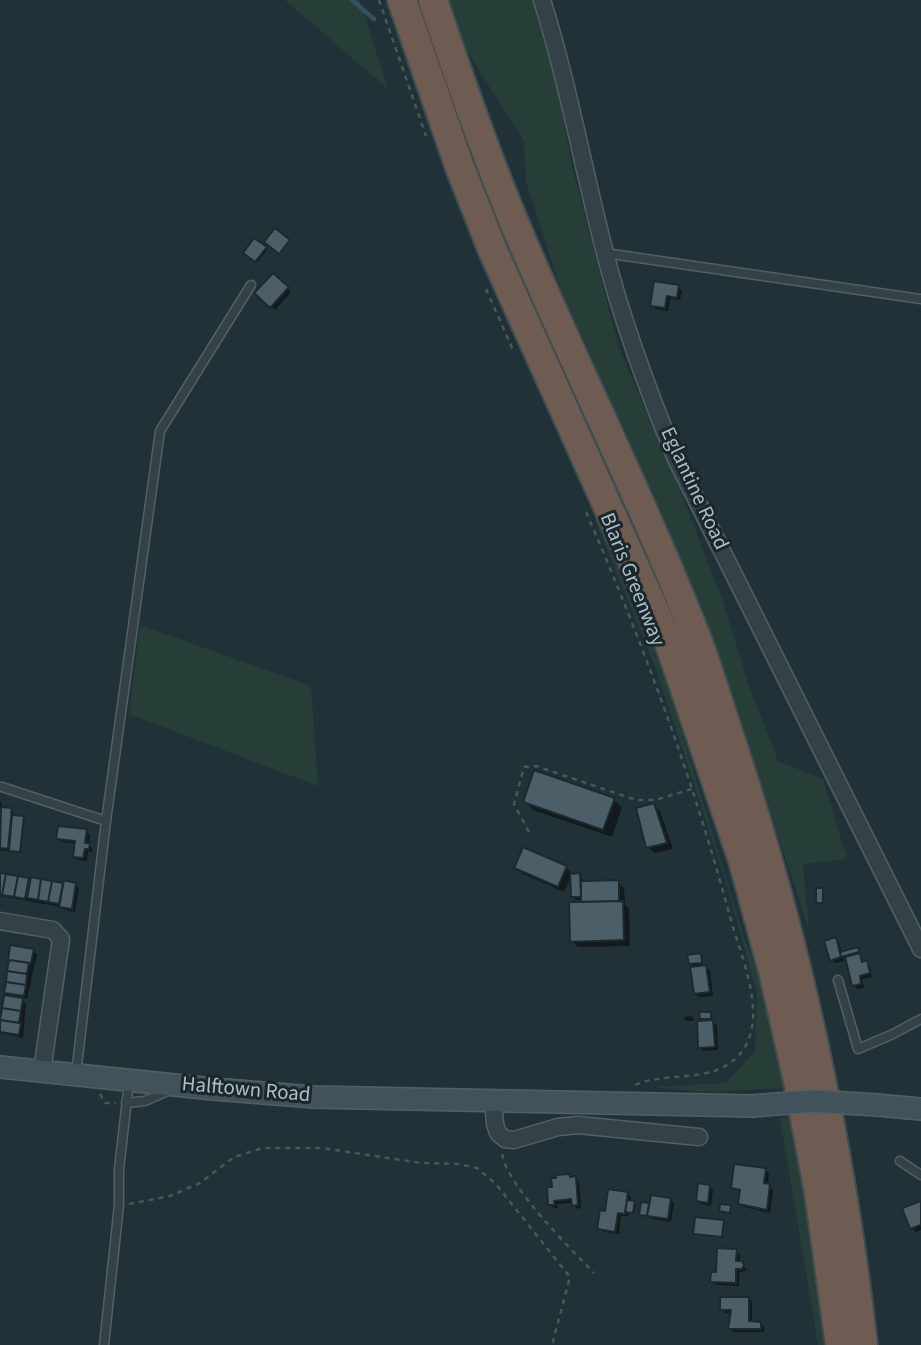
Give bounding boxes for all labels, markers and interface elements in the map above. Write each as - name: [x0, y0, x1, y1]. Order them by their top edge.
- street label: Eglantine Road: [654, 424, 732, 554]
- street label: Blaris Greenway: [593, 510, 669, 650]
- street label: Halftown Road: [181, 1073, 311, 1109]

